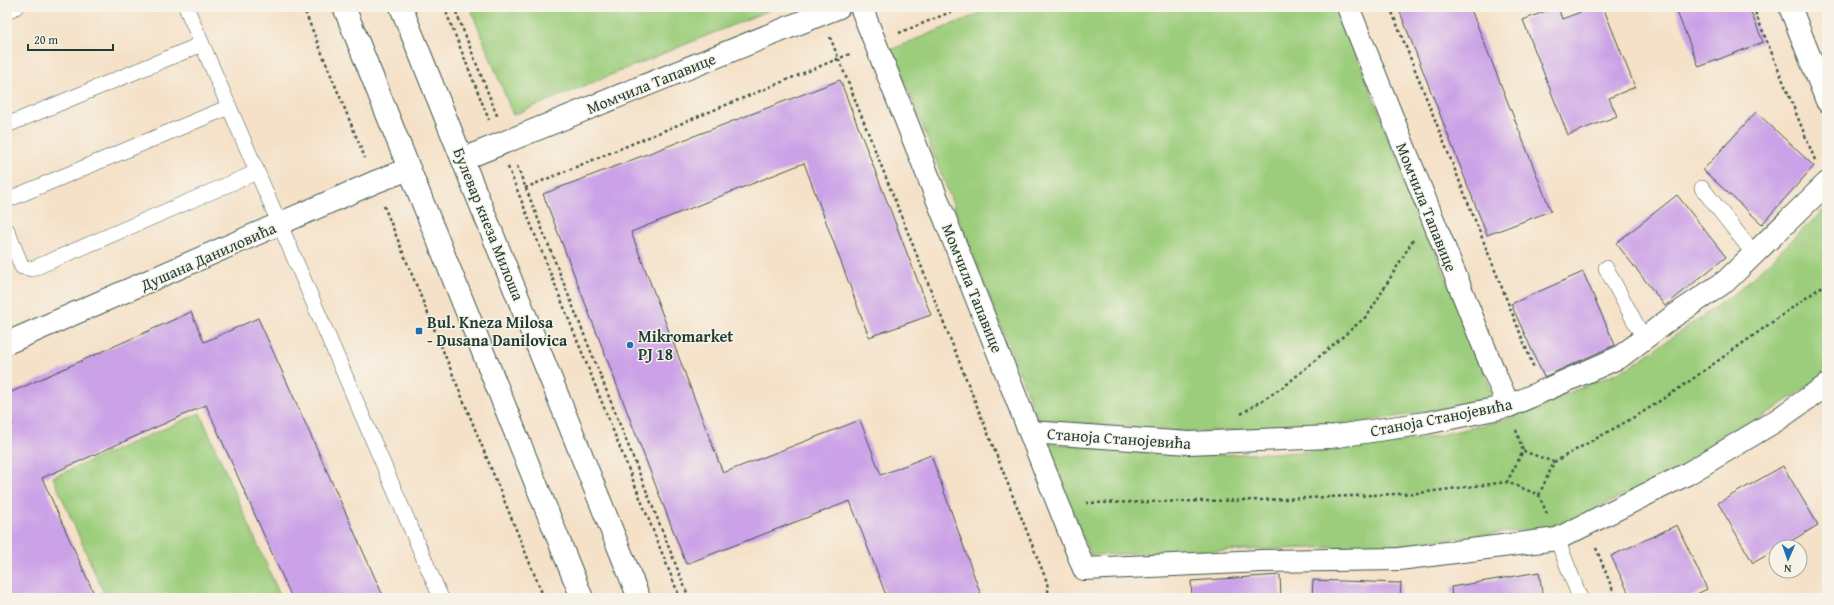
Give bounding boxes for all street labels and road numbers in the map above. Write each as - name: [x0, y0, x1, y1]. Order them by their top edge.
- street label: Момчила Тапавице: [583, 46, 719, 120]
- street label: Момчила Тапавице: [1390, 139, 1464, 275]
- street label: Булевар кнеза Милоша: [447, 144, 531, 304]
- street label: Душана Даниловића: [135, 215, 280, 297]
- street label: Момчила Тапавице: [936, 220, 1010, 356]
- street label: Станоја Станојевића: [1368, 391, 1514, 443]
- street label: Станоја Станојевића: [1046, 421, 1192, 455]

